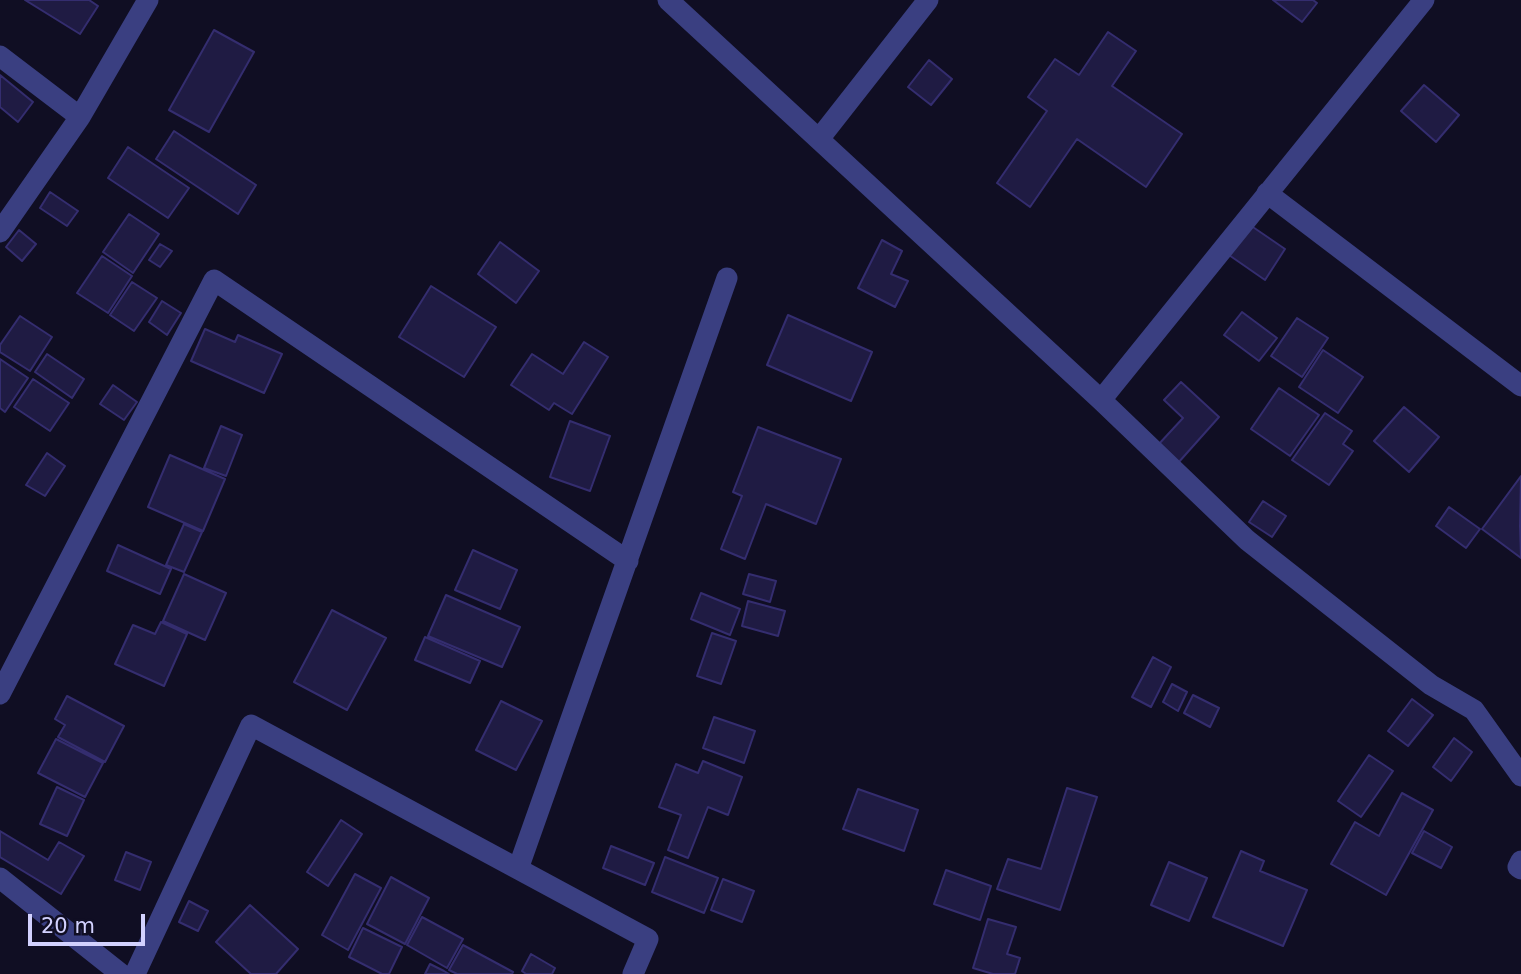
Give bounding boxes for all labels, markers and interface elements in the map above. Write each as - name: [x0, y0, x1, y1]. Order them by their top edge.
- scale bar: [32, 900, 149, 944]
- text: 20 m: [41, 914, 95, 938]

